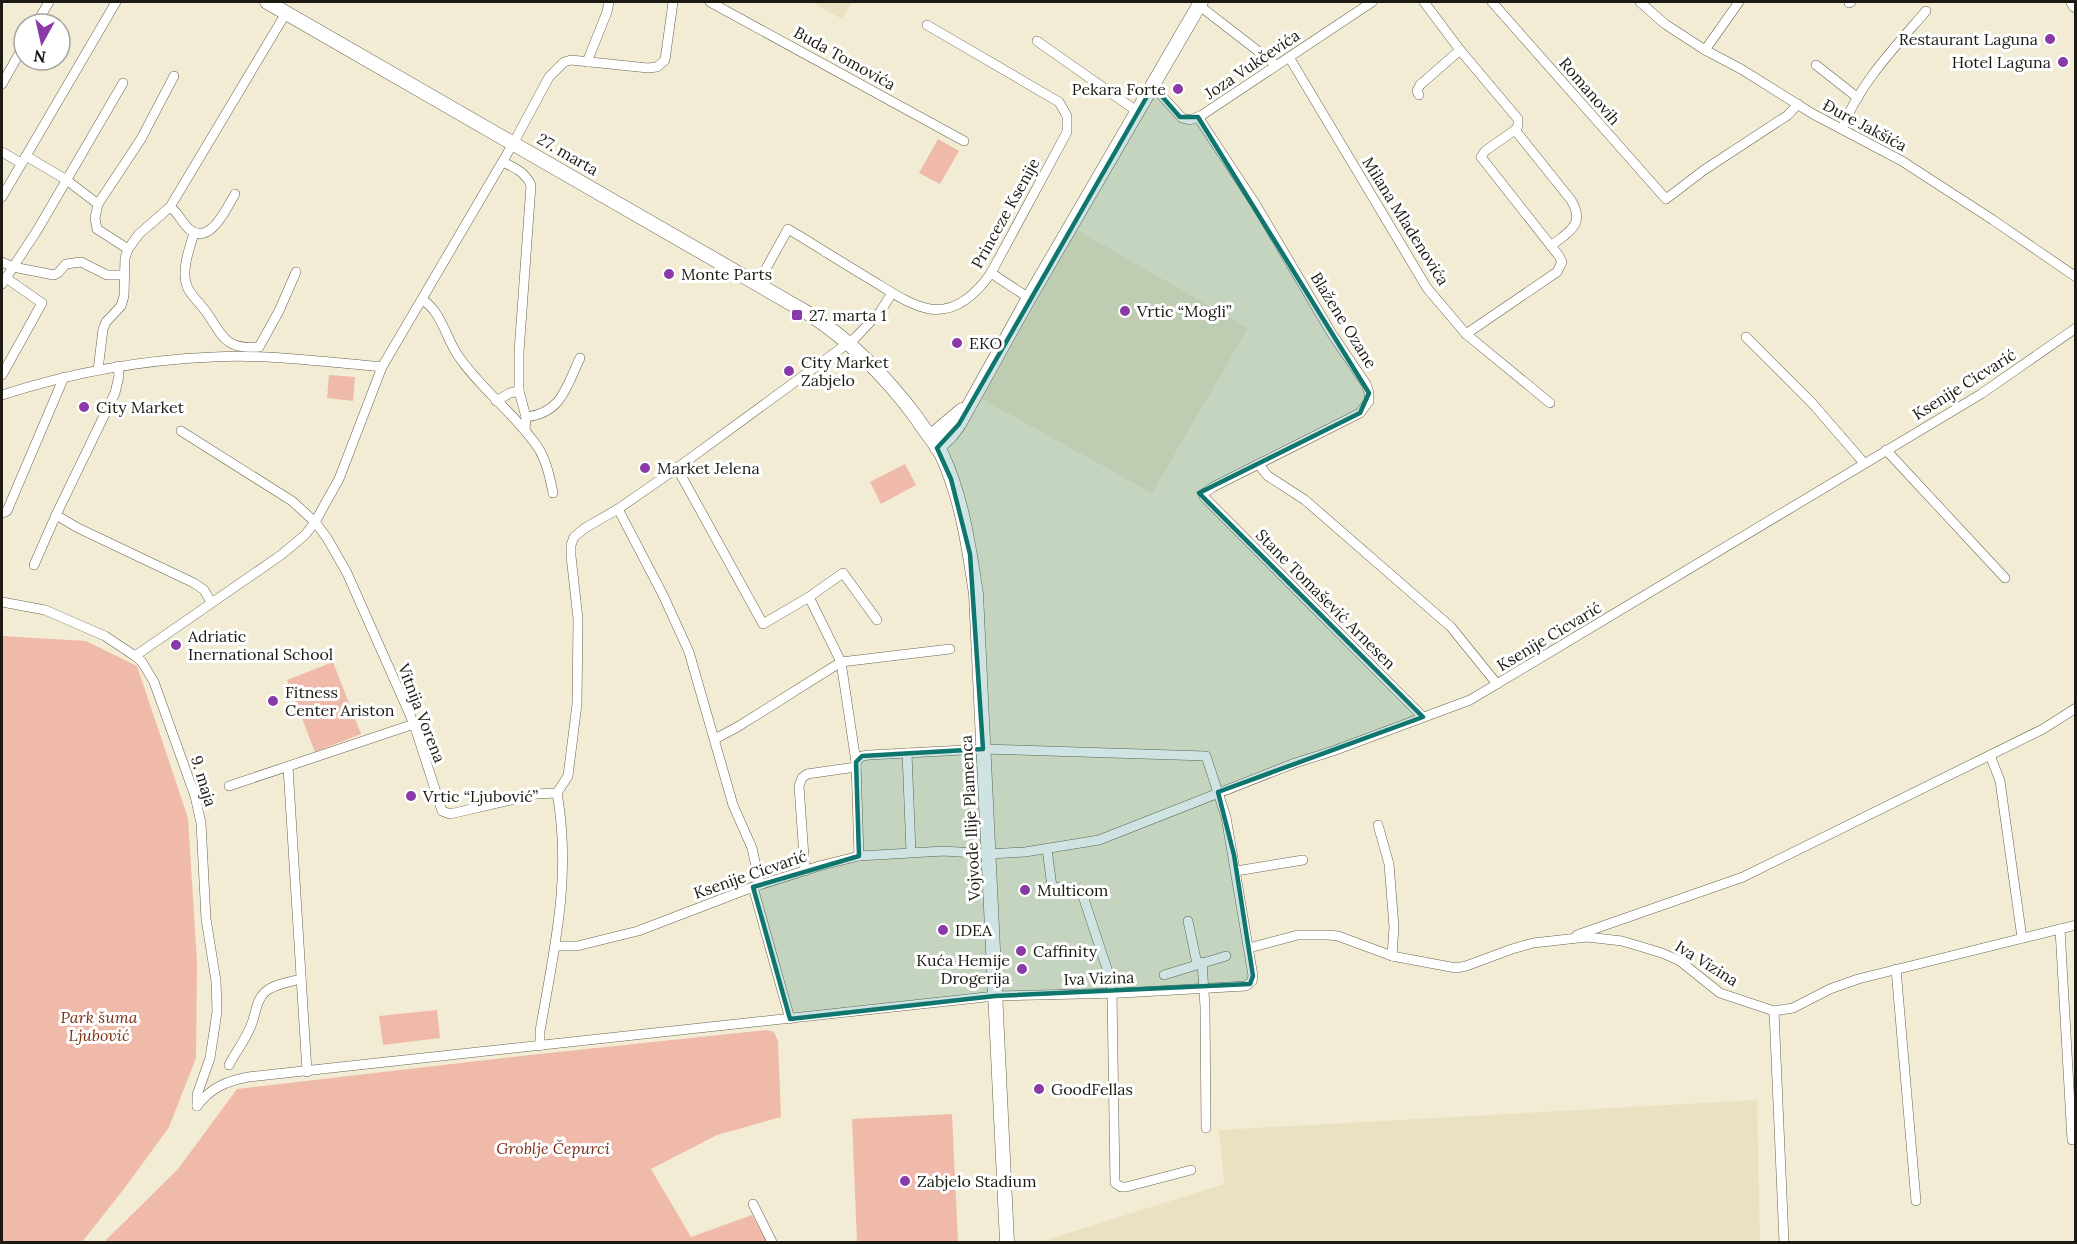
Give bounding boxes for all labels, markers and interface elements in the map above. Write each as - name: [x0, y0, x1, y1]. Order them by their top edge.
- north arrow: [12, 12, 72, 72]
- street label: Buda Tomovića: [791, 22, 899, 94]
- street label: Joza Vukčevića: [1200, 25, 1303, 104]
- place label: Restaurant Laguna: [1899, 29, 2038, 49]
- marker: Restaurant Laguna: [2043, 32, 2057, 46]
- text: N: [32, 46, 47, 68]
- place label: Hotel Laguna: [1952, 52, 2051, 72]
- street label: Romanovih: [1555, 53, 1625, 129]
- marker: Hotel Laguna: [2056, 55, 2070, 69]
- place label: Pekara Forte: [1072, 79, 1166, 99]
- marker: Pekara Forte: [1171, 82, 1185, 96]
- street label: Đure Jakšića: [1820, 94, 1910, 156]
- street label: 27. marta: [534, 128, 602, 180]
- street label: Milana Mladenovića: [1358, 153, 1454, 289]
- street label: Princeze Ksenije: [966, 154, 1044, 272]
- place label: Monte Parts: [681, 264, 772, 284]
- marker: Monte Parts: [662, 267, 676, 281]
- street label: Blažene Ozane: [1307, 268, 1382, 372]
- place label: Vrtic “Mogli”: [1136, 301, 1232, 321]
- marker: Vrtic “Mogli”: [1118, 304, 1132, 318]
- place label: 27. marta 1: [809, 305, 887, 325]
- marker: 27. marta 1: [790, 308, 804, 322]
- place label: EKO: [969, 333, 1002, 353]
- marker: EKO: [950, 336, 964, 350]
- street label: Ksenije Cicvarić: [1908, 344, 2020, 424]
- place label: City Market Zabjelo: [801, 352, 890, 390]
- marker: City Market Zabjelo: [782, 364, 796, 378]
- place label: City Market: [96, 397, 185, 417]
- marker: City Market: [77, 400, 91, 414]
- place label: Market Jelena: [657, 458, 760, 478]
- marker: Market Jelena: [638, 461, 652, 475]
- street label: Stane Tomašević Arnesen: [1252, 525, 1400, 673]
- street label: Ksenije Cicvarić: [1493, 597, 1605, 675]
- place label: Adriatic Inernational School: [187, 626, 333, 664]
- marker: Adriatic Inernational School: [169, 638, 183, 652]
- street label: Vitnija Vorena: [394, 660, 450, 765]
- place label: Fitness Center Ariston: [285, 682, 395, 720]
- marker: Fitness Center Ariston: [266, 694, 280, 708]
- street label: Vojvode Ilije Plamenca: [956, 735, 984, 902]
- street label: 9. maja: [187, 753, 221, 809]
- place label: Vrtic “Ljubović”: [422, 786, 539, 806]
- marker: Vrtic “Ljubović”: [404, 789, 418, 803]
- street label: Ksenije Cicvarić: [691, 845, 809, 903]
- place label: Multicom: [1037, 880, 1108, 900]
- marker: Multicom: [1018, 883, 1032, 897]
- place label: IDEA: [955, 920, 993, 940]
- marker: IDEA: [936, 923, 950, 937]
- street label: Iva Vizina: [1672, 936, 1742, 990]
- place label: Caffinity: [1033, 941, 1098, 961]
- marker: Caffinity: [1014, 944, 1028, 958]
- place label: Kuća Hemije Drogerija: [916, 950, 1010, 988]
- marker: Kuća Hemije Drogerija: [1015, 962, 1029, 976]
- street label: Iva Vizina: [1063, 967, 1135, 989]
- park label: Park šuma Ljubović: [61, 1007, 138, 1045]
- place label: GoodFellas: [1051, 1079, 1133, 1099]
- marker: GoodFellas: [1032, 1082, 1046, 1096]
- park label: Groblje Čepurci: [496, 1138, 610, 1158]
- place label: Zabjelo Stadium: [917, 1171, 1036, 1191]
- marker: Zabjelo Stadium: [898, 1174, 912, 1188]

